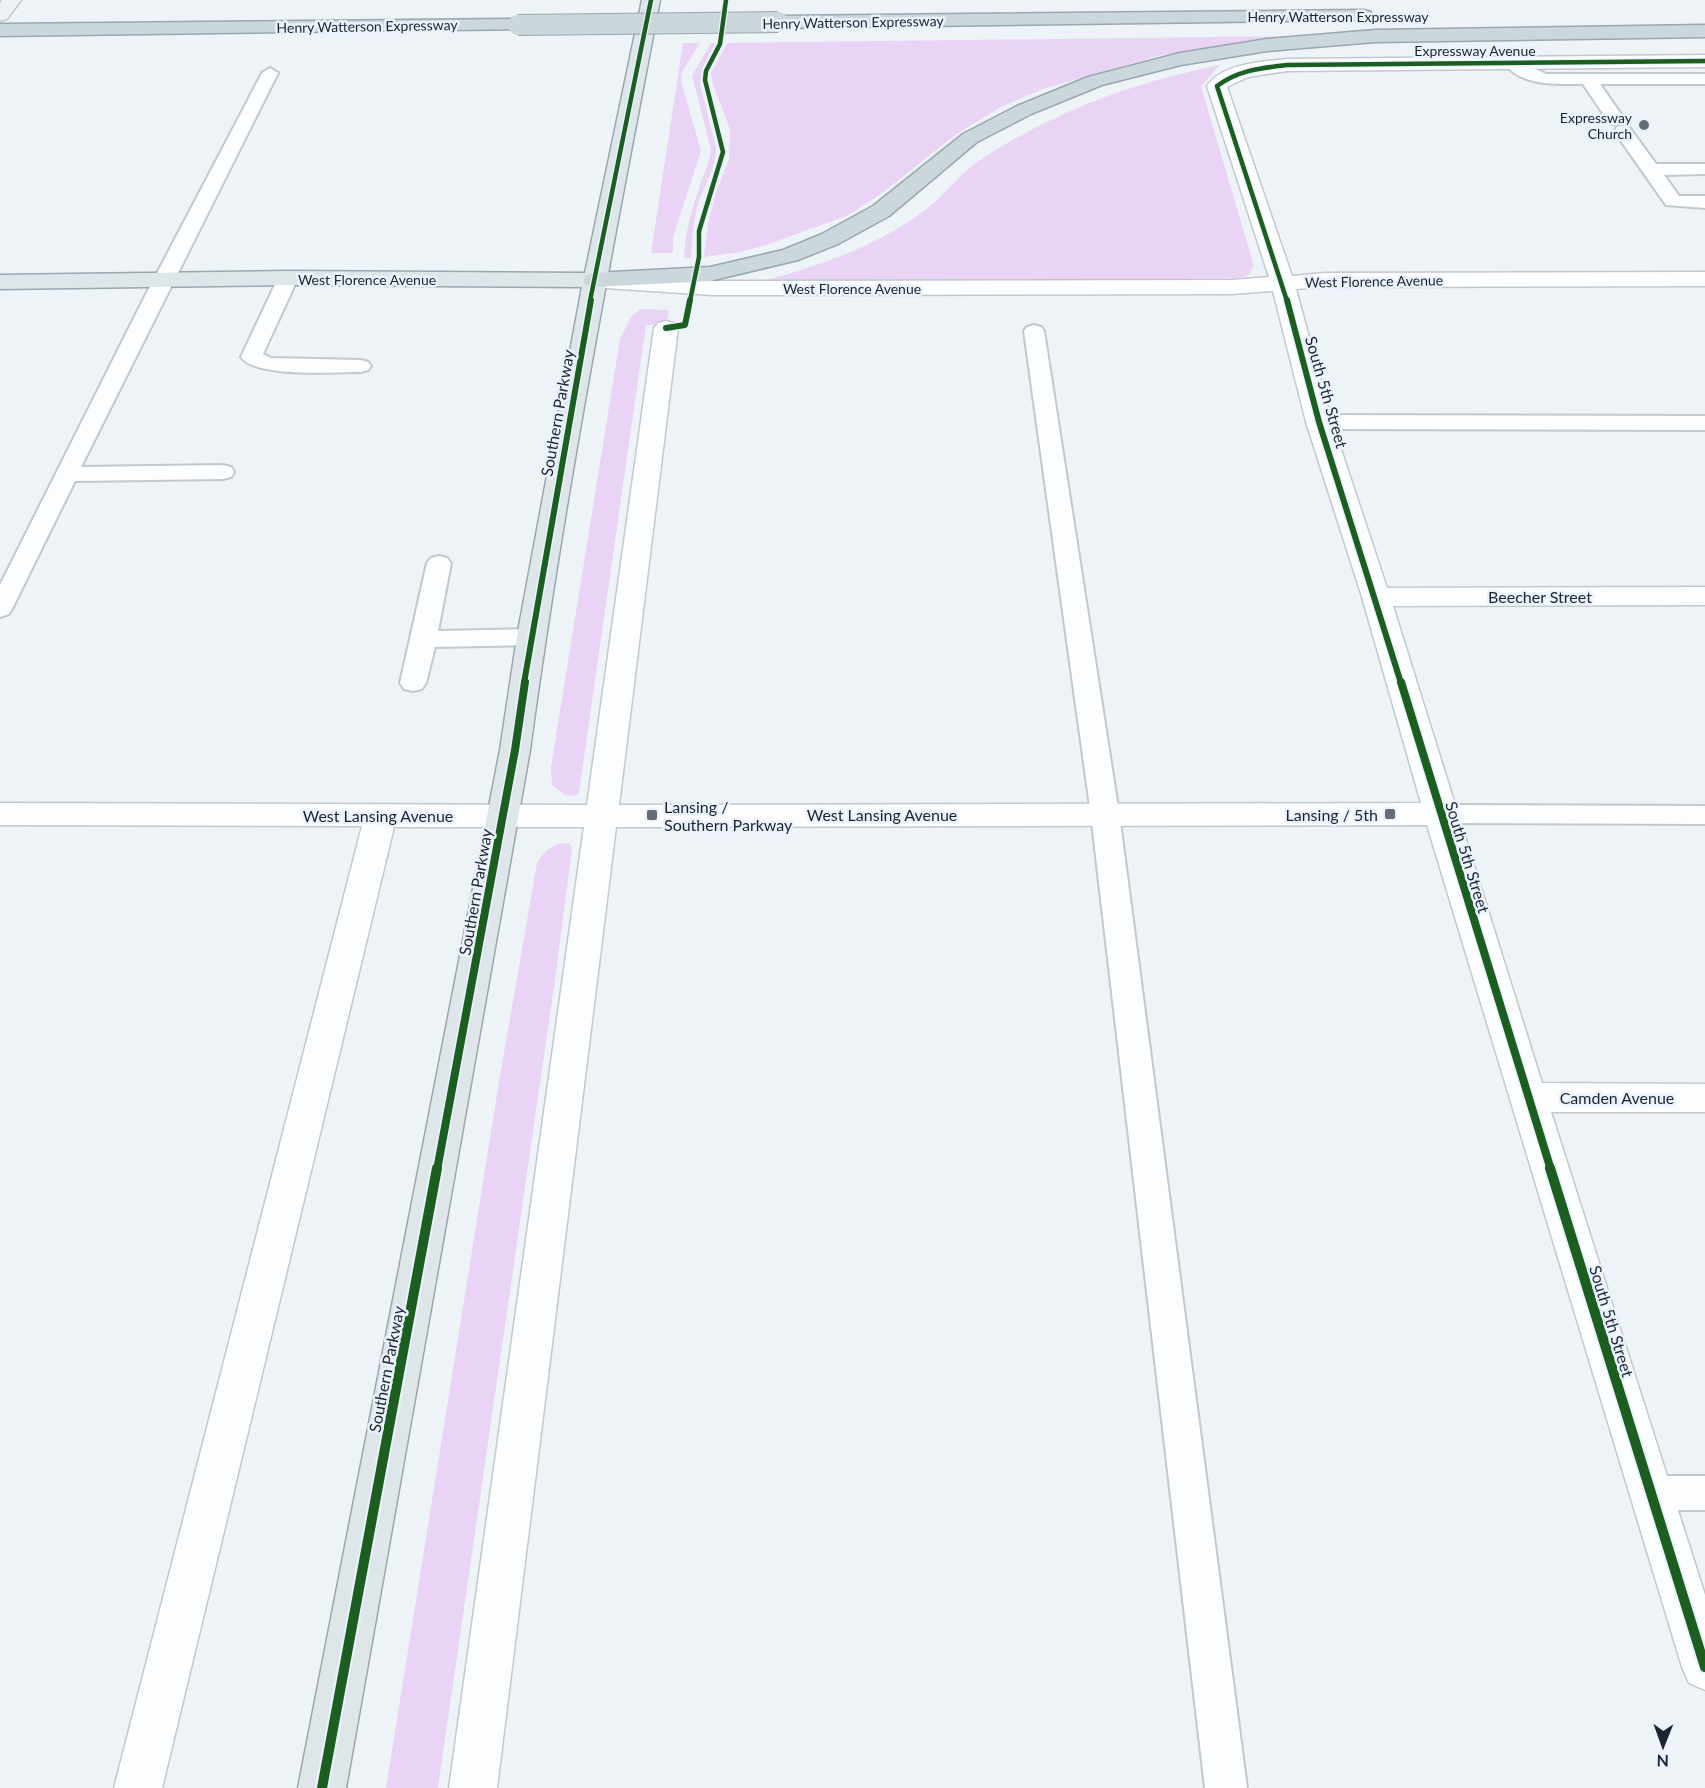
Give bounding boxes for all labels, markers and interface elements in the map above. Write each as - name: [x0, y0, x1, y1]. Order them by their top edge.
- street label: Henry Watterson Expressway: [1247, 8, 1429, 25]
- street label: Henry Watterson Expressway: [762, 12, 944, 32]
- street label: Henry Watterson Expressway: [276, 16, 458, 36]
- street label: Expressway Avenue: [1414, 42, 1536, 59]
- place label: Expressway Church: [1560, 109, 1633, 142]
- marker: Expressway Church: [1637, 118, 1651, 132]
- street label: West Florence Avenue: [298, 271, 436, 288]
- street label: West Florence Avenue: [1305, 271, 1443, 291]
- street label: West Florence Avenue: [783, 280, 921, 297]
- street label: South 5th Street: [1302, 334, 1352, 450]
- street label: Southern Parkway: [537, 347, 578, 478]
- street label: Beecher Street: [1488, 587, 1592, 606]
- place label: Lansing / Southern Parkway: [664, 797, 793, 834]
- street label: South 5th Street: [1442, 799, 1494, 915]
- street label: West Lansing Avenue: [807, 805, 957, 824]
- place label: Lansing / 5th: [1286, 805, 1378, 824]
- street label: West Lansing Avenue: [303, 806, 453, 825]
- marker: Lansing / 5th: [1383, 807, 1397, 821]
- marker: Lansing / Southern Parkway: [645, 808, 659, 822]
- street label: Southern Parkway: [455, 826, 496, 957]
- street label: Camden Avenue: [1560, 1088, 1674, 1107]
- street label: South 5th Street: [1586, 1263, 1638, 1379]
- street label: Southern Parkway: [364, 1303, 408, 1434]
- north arrow: [1633, 1716, 1693, 1776]
- text: N: [1656, 1752, 1669, 1771]

